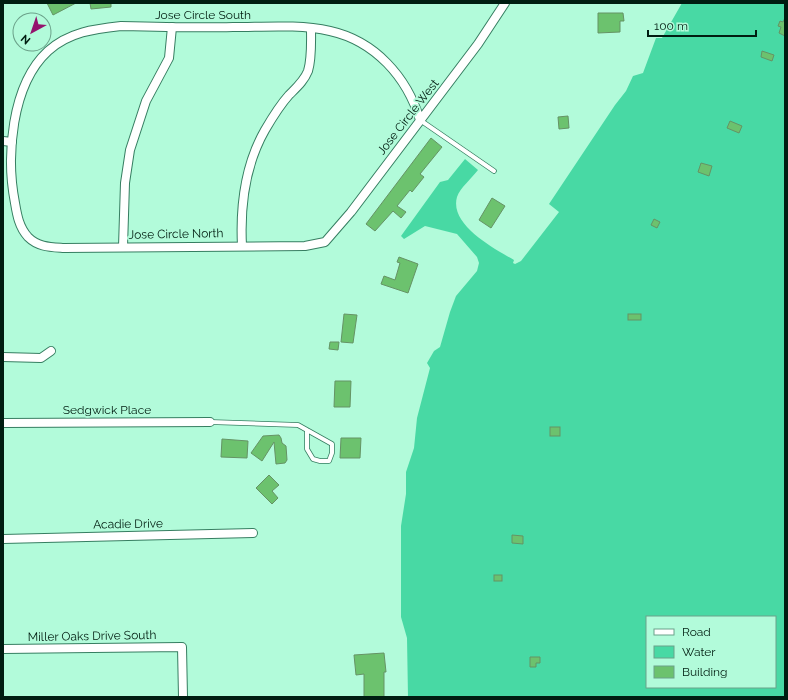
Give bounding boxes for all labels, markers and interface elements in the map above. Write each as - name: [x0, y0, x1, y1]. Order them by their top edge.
- street label: Jose Circle South: [155, 8, 251, 22]
- north arrow: [12, 12, 52, 52]
- scale bar: [648, 12, 756, 38]
- text: 100 m: [654, 19, 688, 33]
- text: N: [18, 32, 33, 47]
- street label: Jose Circle West: [374, 77, 442, 157]
- street label: Jose Circle North: [128, 226, 224, 242]
- street label: Sedgwick Place: [63, 403, 151, 417]
- street label: Acadie Drive: [93, 516, 163, 532]
- legend: [646, 616, 776, 688]
- text: Road: [682, 625, 711, 639]
- street label: Miller Oaks Drive South: [28, 628, 156, 644]
- text: Water: [682, 645, 716, 659]
- text: Building: [682, 665, 728, 679]

